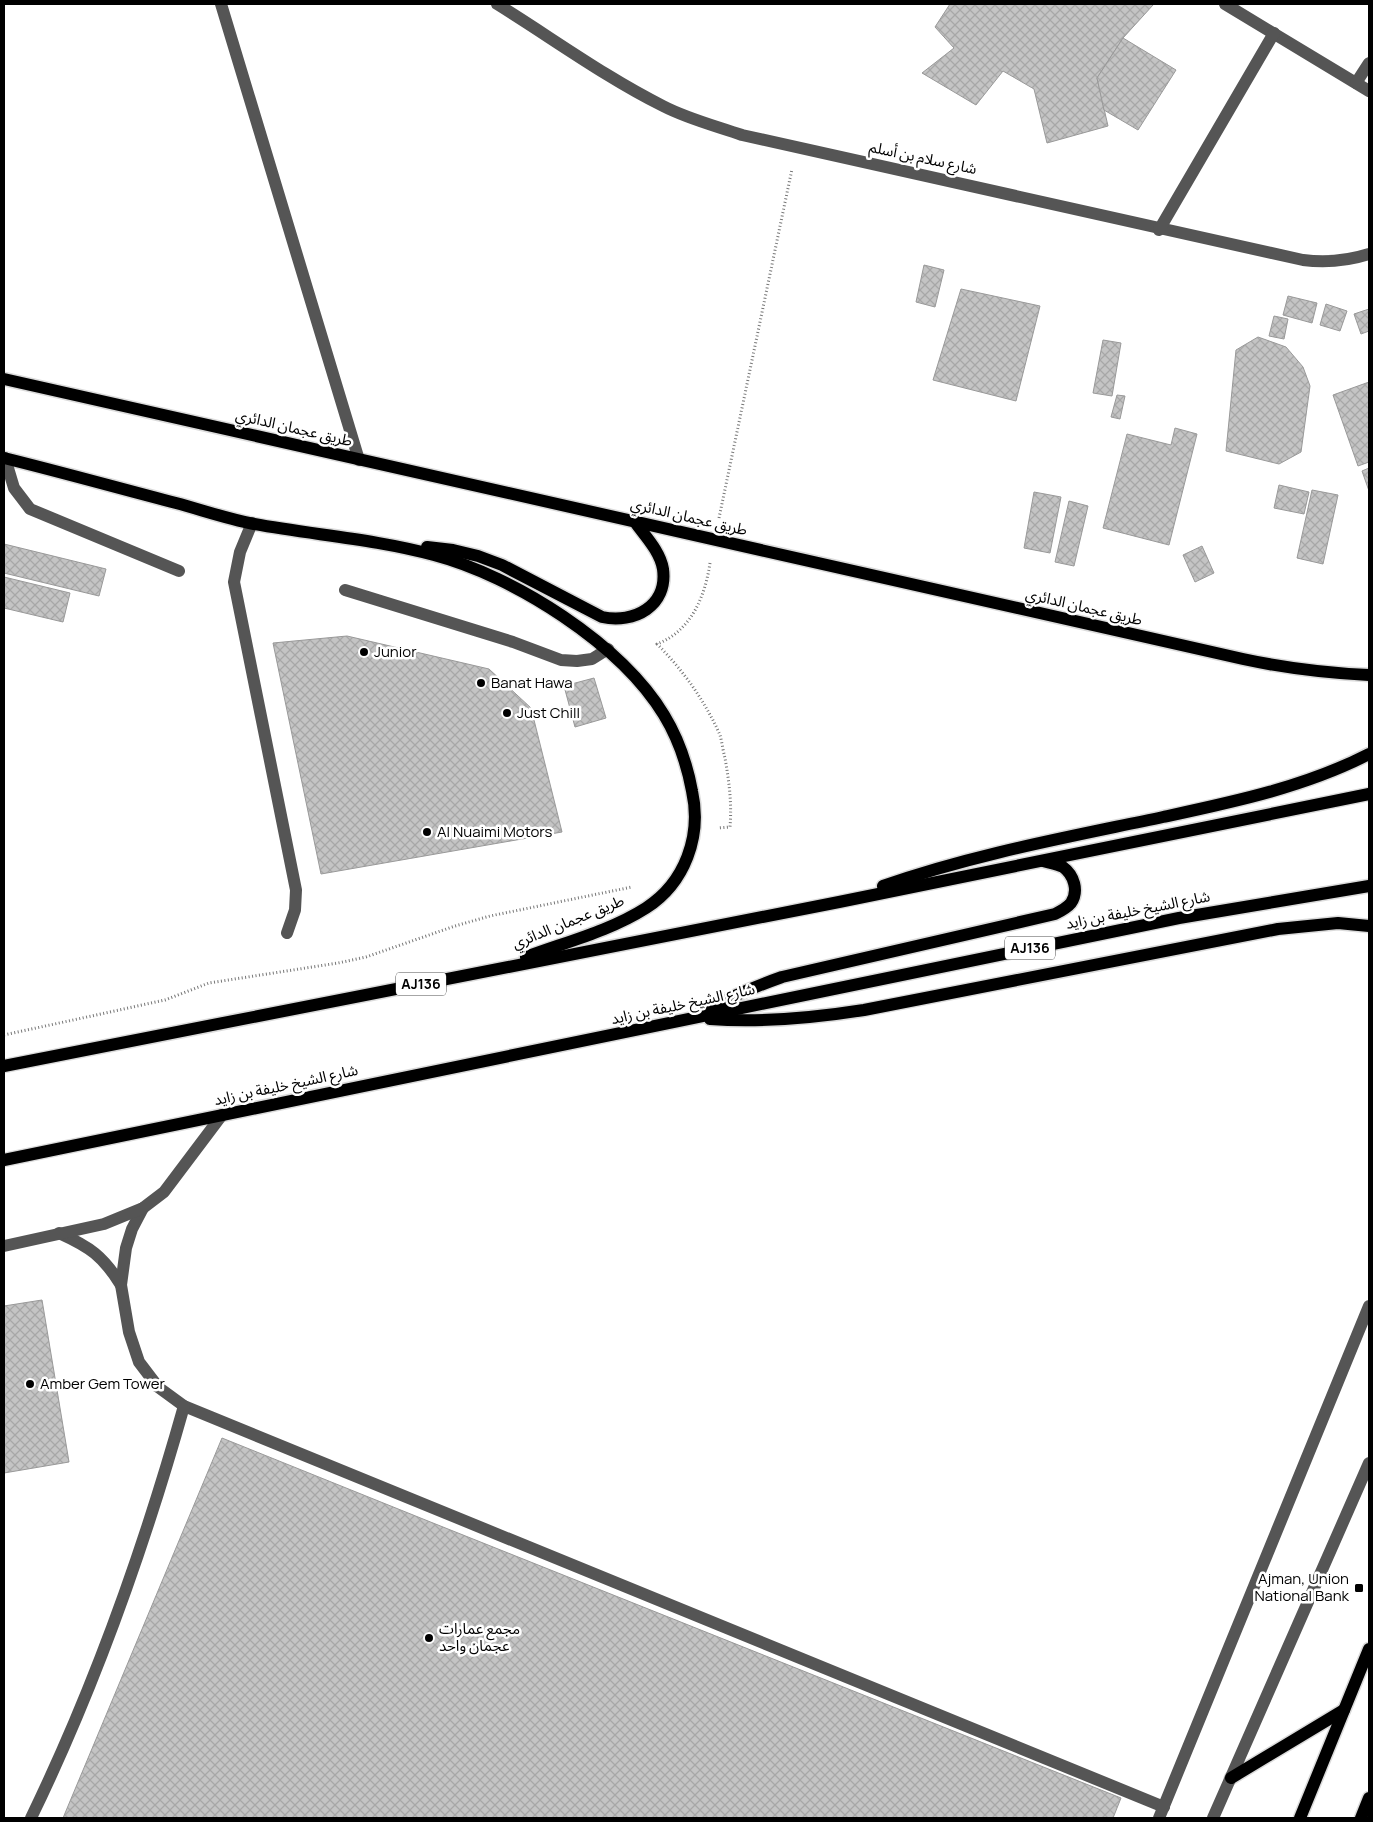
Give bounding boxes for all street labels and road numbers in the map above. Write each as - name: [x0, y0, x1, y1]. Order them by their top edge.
- street label: شارع سلام بن أسلم: [867, 136, 979, 181]
- street label: طريق عجمان الدائري: [233, 404, 354, 453]
- street label: طريق عجمان الدائري: [628, 493, 749, 542]
- street label: طريق عجمان الدائري: [1023, 583, 1144, 632]
- street label: شارع الشيخ خليفة بن زايد: [1064, 885, 1212, 936]
- street label: طريق عجمان الدائري: [509, 890, 627, 955]
- road number: AJ136: [1005, 936, 1055, 960]
- road number: AJ136: [396, 972, 446, 996]
- street label: شارع الشيخ خليفة بن زايد: [609, 978, 757, 1031]
- street label: شارع الشيخ خليفة بن زايد: [212, 1059, 360, 1112]

